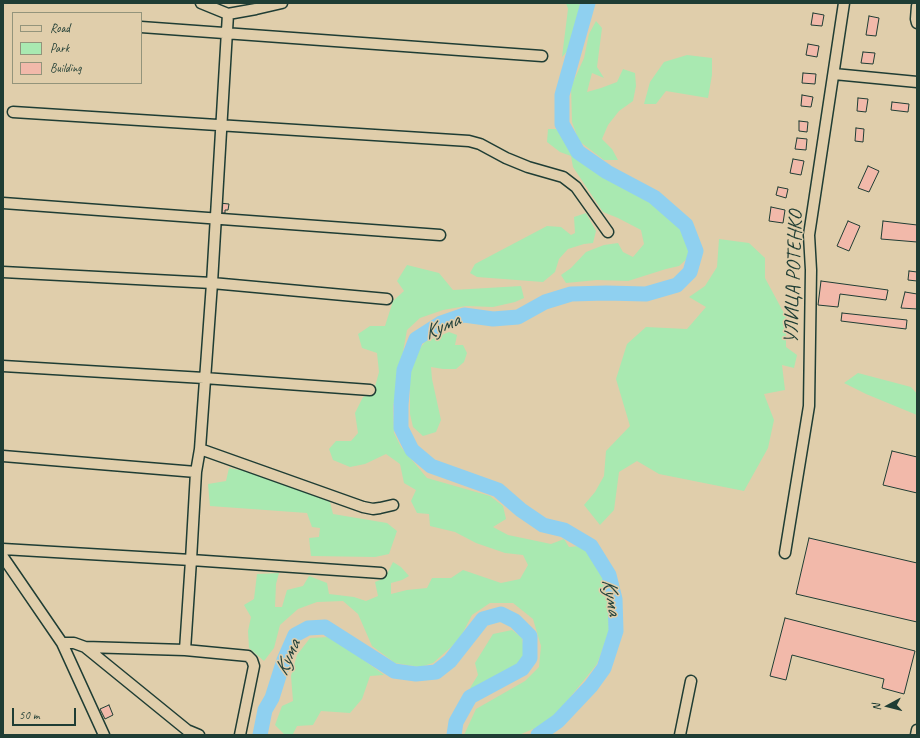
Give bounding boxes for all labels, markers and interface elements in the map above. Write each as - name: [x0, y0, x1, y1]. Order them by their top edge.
- legend: [12, 12, 142, 84]
- text: Road: [50, 20, 70, 36]
- text: Park: [50, 40, 69, 56]
- text: Building: [50, 60, 82, 76]
- street label: УЛИЦА РОТЕНКО: [780, 210, 808, 344]
- water label: Кума: [420, 308, 464, 346]
- water label: Кума: [595, 577, 627, 617]
- water label: Кума: [269, 636, 307, 680]
- north arrow: [868, 686, 908, 726]
- scale bar: [14, 700, 78, 726]
- text: N: [869, 703, 883, 712]
- text: 50 m: [19, 707, 39, 723]

